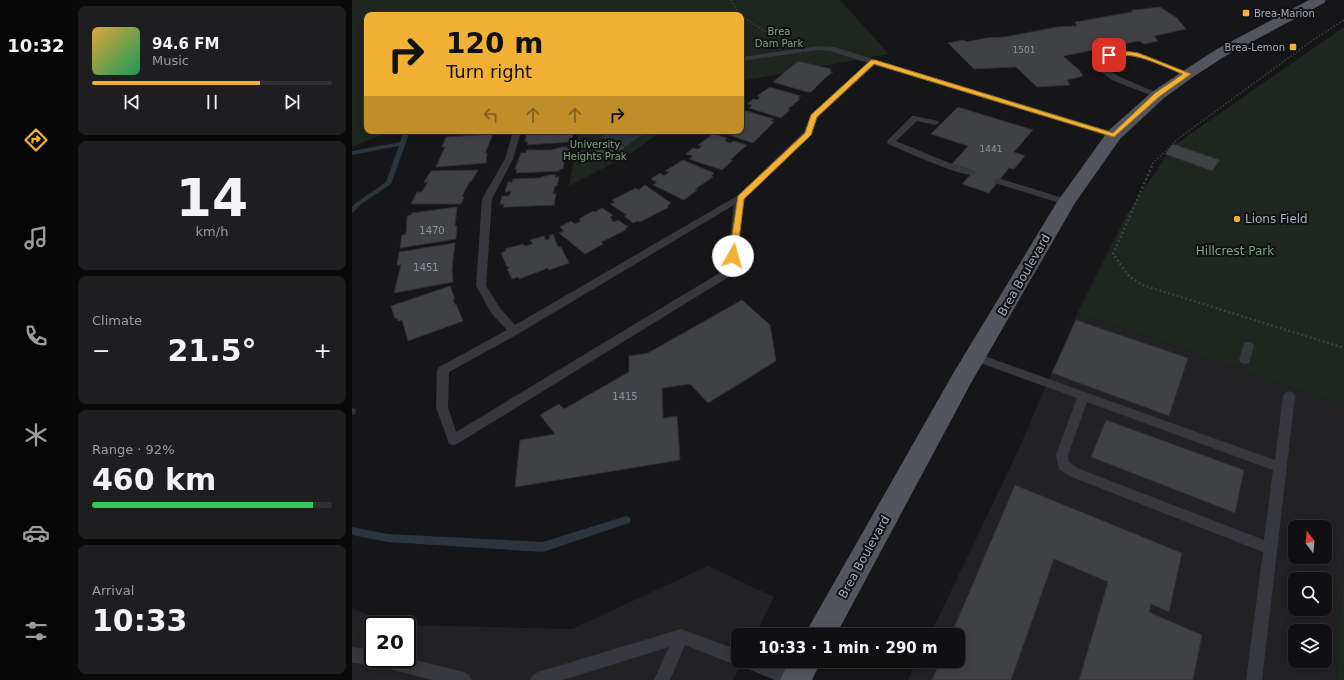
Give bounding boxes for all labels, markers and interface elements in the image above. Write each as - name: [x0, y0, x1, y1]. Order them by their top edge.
- marker: Brea-Marion: [1241, 8, 1251, 18]
- place label: Brea-Marion: [1254, 8, 1315, 19]
- park label: Brea Dam Park: [755, 26, 803, 49]
- text: 120 m: [446, 27, 543, 60]
- icon: right: [380, 28, 432, 80]
- text: 10:32: [7, 35, 65, 56]
- text: 94.6 FM: [152, 35, 219, 53]
- pin: [1092, 38, 1126, 72]
- place label: Brea-Lemon: [1225, 42, 1285, 53]
- marker: Brea-Lemon: [1288, 42, 1298, 52]
- icon: arrive: [1098, 44, 1120, 66]
- house number: 1501: [1013, 45, 1035, 55]
- text: Music: [152, 53, 189, 68]
- text: Turn right: [446, 61, 532, 82]
- icon: previous: [121, 91, 143, 113]
- icon: pause: [201, 91, 223, 113]
- icon: next: [281, 91, 303, 113]
- icon: left: [480, 104, 502, 126]
- icon: ahead: [522, 104, 544, 126]
- icon: ahead: [564, 104, 586, 126]
- icon: right: [606, 104, 628, 126]
- icon: directions: [22, 126, 50, 154]
- park label: University Heights Prak: [563, 139, 627, 162]
- house number: 1441: [980, 144, 1002, 154]
- text: 14: [176, 168, 248, 228]
- place label: Lions Field: [1245, 212, 1308, 226]
- marker: Lions Field: [1232, 214, 1242, 224]
- icon: music: [22, 224, 50, 252]
- text: km/h: [196, 224, 228, 239]
- house number: 1470: [419, 225, 445, 236]
- street label: Brea Boulevard: [995, 232, 1053, 318]
- position arrow: [712, 235, 754, 277]
- park label: Hillcrest Park: [1196, 244, 1274, 258]
- house number: 1451: [413, 262, 439, 273]
- text: Climate: [92, 313, 142, 328]
- icon: phone: [22, 322, 50, 350]
- text: 21.5°: [167, 333, 257, 368]
- text: −: [92, 338, 110, 363]
- text: +: [314, 338, 332, 363]
- house number: 1415: [612, 391, 638, 402]
- icon: climate: [22, 421, 50, 449]
- text: Range · 92%: [92, 442, 175, 457]
- text: 460 km: [92, 462, 216, 497]
- street label: Brea Boulevard: [836, 513, 892, 601]
- icon: car: [22, 519, 50, 547]
- north arrow: [1288, 520, 1332, 564]
- map controls: [1288, 520, 1332, 668]
- button: search: [1288, 572, 1332, 616]
- text: Arrival: [92, 583, 134, 598]
- text: 10:33: [92, 603, 188, 638]
- speed limit sign: 20: [364, 616, 416, 668]
- icon: filters: [22, 617, 50, 645]
- button: layers: [1288, 624, 1332, 668]
- text: 10:33 · 1 min · 290 m: [758, 639, 938, 657]

